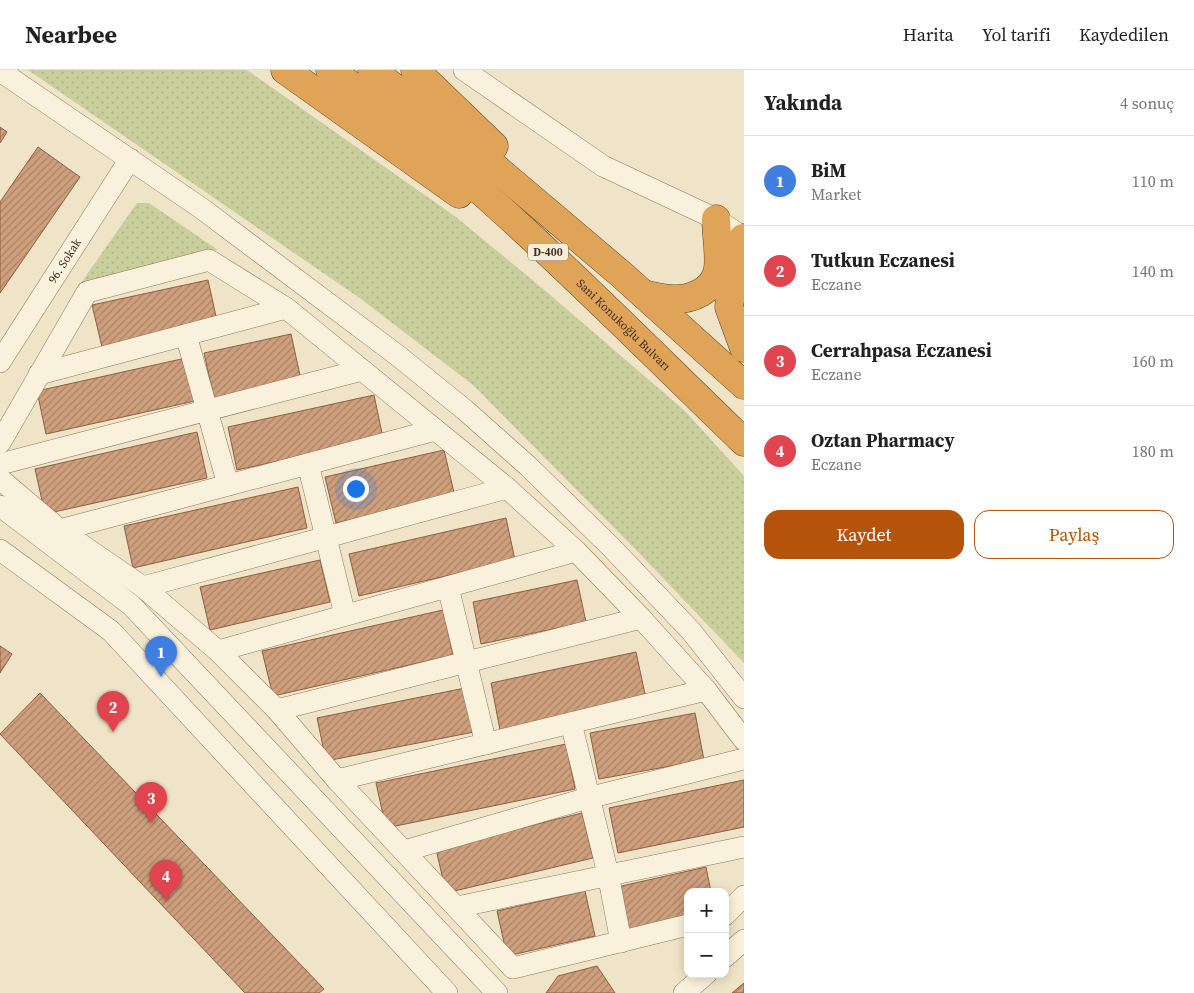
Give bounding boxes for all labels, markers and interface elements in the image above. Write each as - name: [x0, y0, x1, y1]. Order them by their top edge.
- text: Nearbee: [25, 18, 117, 51]
- text: Harita: [903, 22, 954, 47]
- text: Yol tarifi: [982, 22, 1051, 47]
- text: Kaydedilen: [1079, 22, 1169, 47]
- text: Yakında: [764, 88, 842, 117]
- text: 4 sonuç: [1120, 92, 1174, 114]
- text: BiM: [811, 157, 846, 183]
- text: 1: [776, 170, 784, 192]
- text: 110 m: [1132, 170, 1174, 192]
- text: Market: [811, 183, 862, 205]
- street label: 96. Sokak: [44, 235, 85, 286]
- road number: D-400: [528, 243, 568, 260]
- text: Tutkun Eczanesi: [811, 247, 955, 273]
- text: 2: [776, 260, 784, 282]
- text: 140 m: [1132, 260, 1174, 282]
- text: Eczane: [811, 273, 862, 295]
- street label: Sani Konukoğlu Bulvarı: [573, 275, 674, 374]
- text: Cerrahpasa Eczanesi: [811, 337, 992, 363]
- text: 3: [776, 350, 784, 372]
- text: 160 m: [1132, 350, 1174, 372]
- text: Eczane: [811, 363, 862, 385]
- text: Oztan Pharmacy: [811, 427, 955, 453]
- text: 4: [776, 440, 784, 462]
- text: 180 m: [1132, 440, 1174, 462]
- text: Eczane: [811, 453, 862, 475]
- your location: [343, 476, 369, 502]
- button: Kaydet: [764, 510, 964, 559]
- button: Paylaş: [974, 510, 1174, 559]
- pin: 1: [145, 636, 177, 677]
- pin: 2: [97, 691, 129, 732]
- pin: 3: [135, 782, 167, 823]
- pin: 4: [150, 860, 182, 901]
- map controls: [684, 888, 729, 978]
- button: +: [684, 888, 729, 933]
- button: −: [684, 933, 729, 978]

